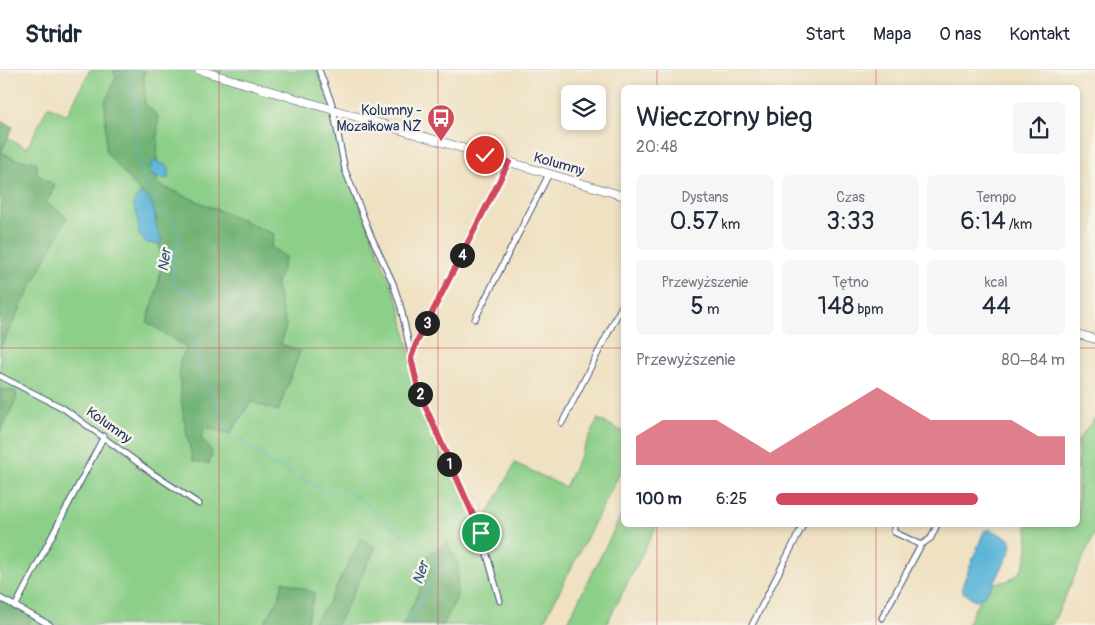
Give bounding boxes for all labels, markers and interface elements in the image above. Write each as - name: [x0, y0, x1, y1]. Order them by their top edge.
- text: Stridr: [25, 20, 82, 49]
- text: Start: [805, 23, 845, 46]
- text: Mapa: [873, 23, 911, 46]
- text: O nas: [939, 23, 981, 46]
- text: Kontakt: [1009, 23, 1070, 46]
- map controls: [561, 85, 606, 130]
- button: layers: [561, 85, 606, 130]
- text: Wieczorny bieg: [636, 100, 813, 135]
- place label: Kolumny - Mozaikowa NŻ: [336, 102, 422, 135]
- button: share: [1013, 102, 1065, 154]
- bus stop icon: Kolumny - Mozaikowa NŻ: [426, 103, 456, 142]
- pin: [464, 134, 506, 176]
- text: 20:48: [636, 137, 678, 157]
- icon: check: [471, 141, 499, 169]
- street label: Kolumny: [532, 149, 586, 179]
- text: Dystans: [682, 189, 728, 206]
- text: Czas: [836, 189, 865, 206]
- text: Tempo: [976, 189, 1016, 206]
- text: 0.57: [670, 206, 719, 237]
- text: 3:33: [826, 206, 875, 237]
- text: 6:14: [960, 206, 1006, 237]
- text: km: [719, 216, 740, 233]
- text: /km: [1006, 216, 1032, 233]
- pin: 4: [450, 242, 474, 268]
- water label: Ner: [154, 246, 176, 273]
- text: 4: [458, 247, 467, 264]
- text: Przewyższenie: [661, 274, 748, 291]
- text: Tętno: [832, 274, 869, 291]
- text: kcal: [985, 274, 1008, 291]
- text: 5: [690, 291, 704, 322]
- text: 148: [818, 291, 854, 322]
- text: 44: [982, 291, 1011, 322]
- text: m: [704, 301, 719, 318]
- text: bpm: [854, 301, 883, 318]
- pin: 3: [414, 310, 440, 336]
- text: 3: [424, 315, 431, 332]
- text: Przewyższenie: [636, 350, 735, 370]
- text: 80–84 m: [1002, 350, 1065, 370]
- pin: 2: [408, 382, 432, 406]
- text: 2: [417, 386, 424, 403]
- street label: Kolumny: [83, 403, 135, 447]
- pin: 1: [436, 452, 462, 476]
- text: 1: [447, 456, 452, 473]
- text: 100 m: [636, 489, 682, 509]
- text: 6:25: [716, 489, 747, 509]
- pin: [460, 512, 502, 554]
- icon: arrive: [467, 519, 495, 547]
- water label: Ner: [408, 558, 434, 587]

